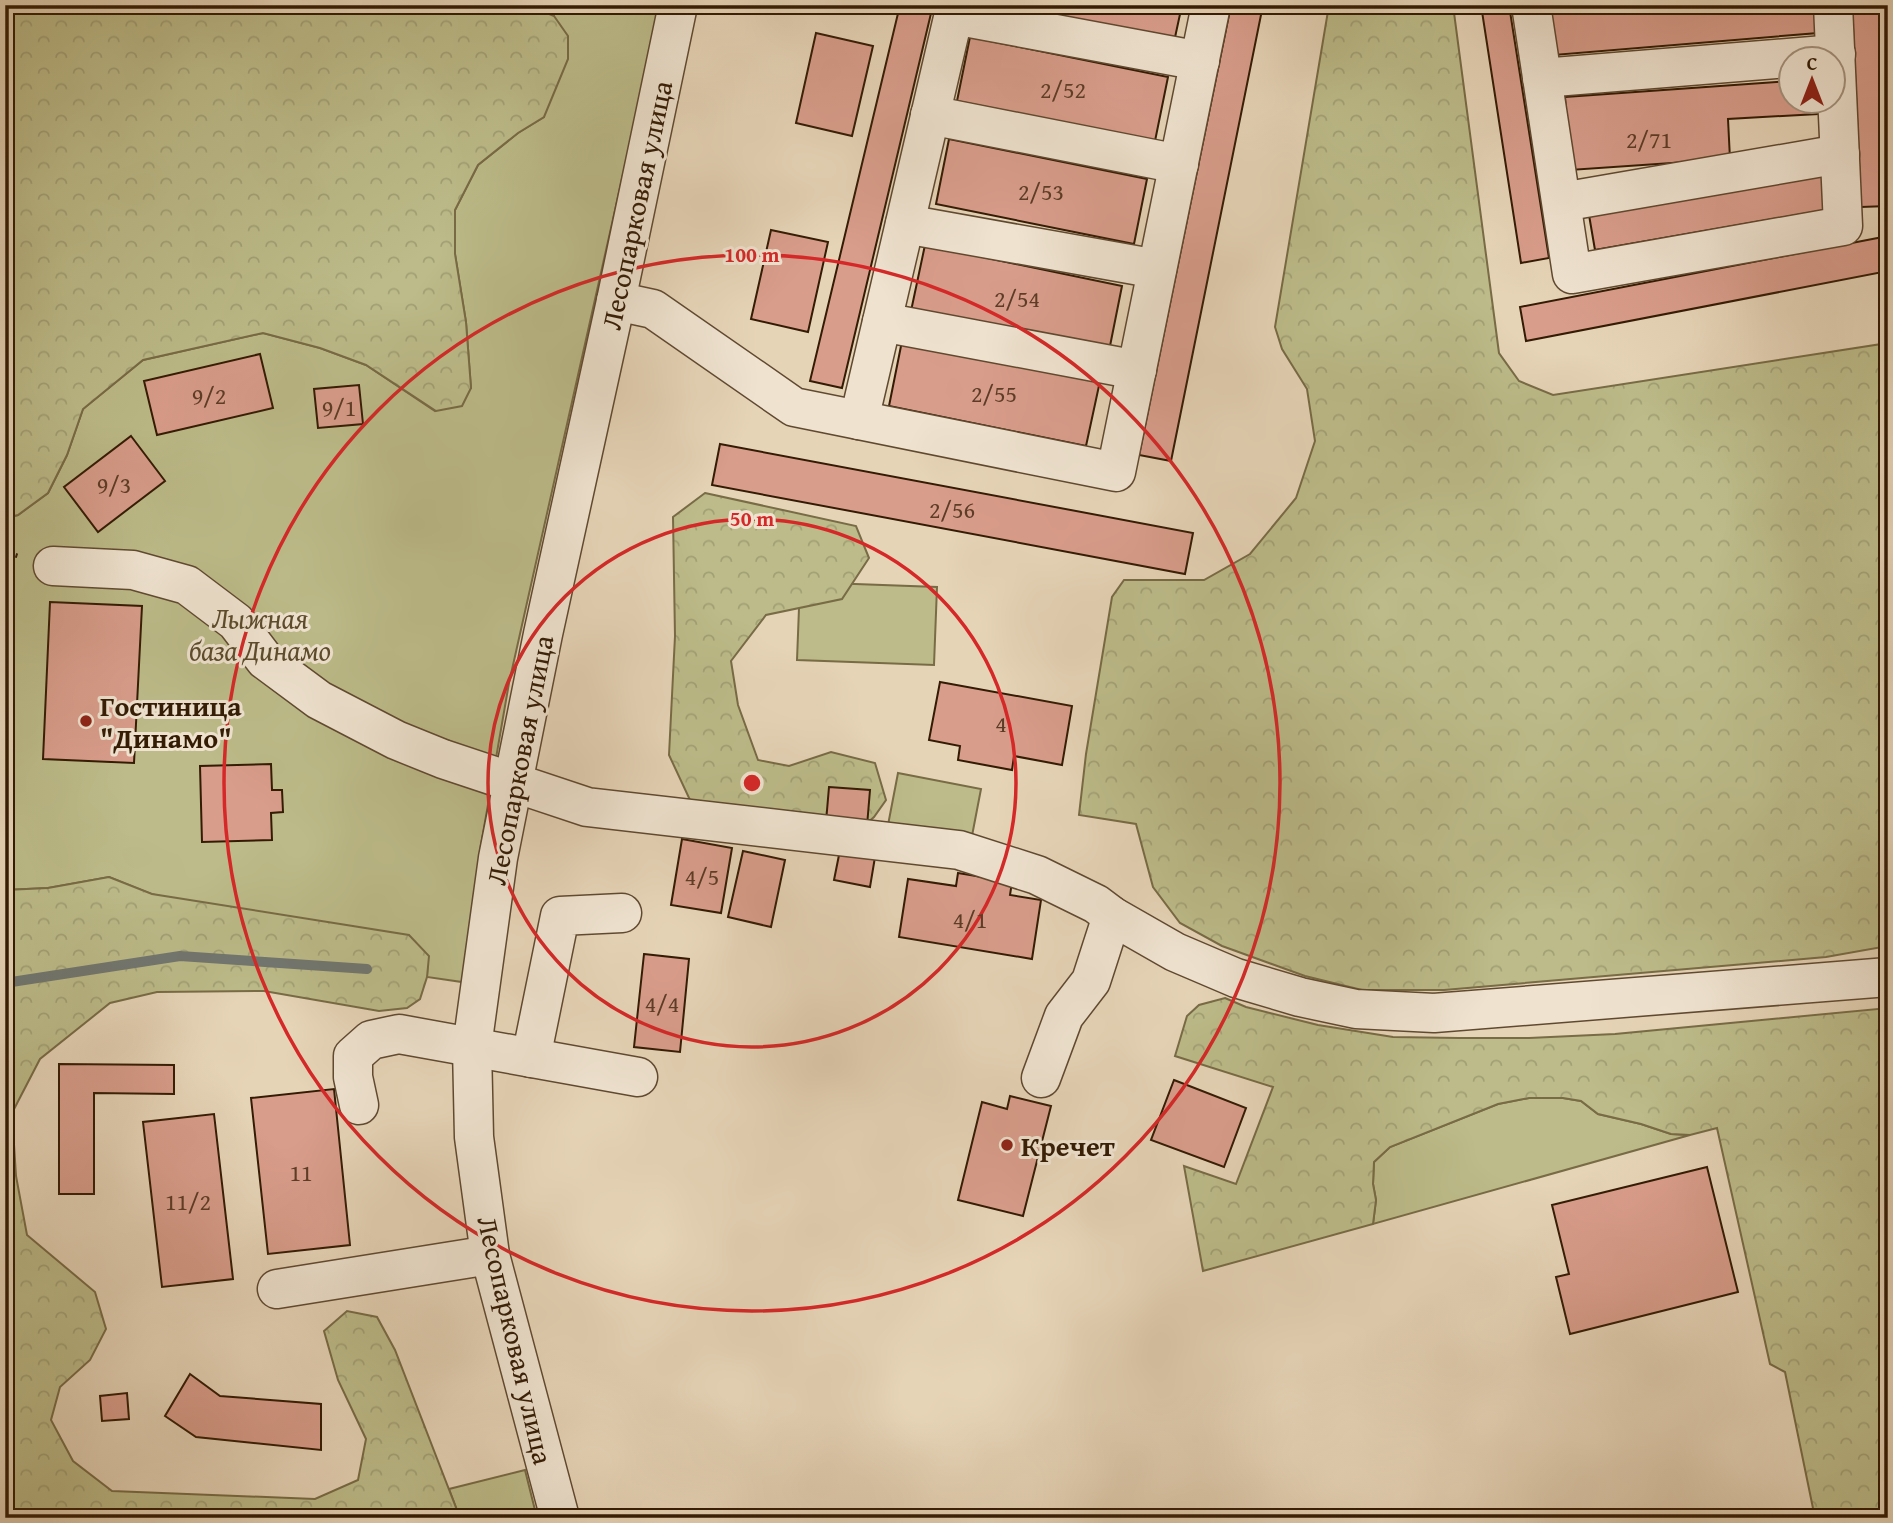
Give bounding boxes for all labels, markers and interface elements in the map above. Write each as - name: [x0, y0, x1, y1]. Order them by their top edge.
- north arrow: [1778, 46, 1848, 116]
- text: С: [1807, 49, 1818, 77]
- house number: 2/52: [1040, 72, 1086, 107]
- street label: Лесопарковая улица: [590, 76, 683, 333]
- house number: 2/71: [1626, 122, 1672, 157]
- house number: 2/53: [1018, 174, 1064, 209]
- text: 100 m: [724, 239, 780, 270]
- house number: 2/54: [994, 281, 1040, 316]
- house number: 2/55: [971, 376, 1017, 411]
- house number: 9/2: [192, 378, 226, 413]
- house number: 9/1: [322, 390, 356, 425]
- house number: 9/3: [97, 467, 131, 502]
- house number: 2/56: [929, 492, 975, 527]
- text: 50 m: [730, 503, 774, 534]
- park label: Лыжная база Динамо: [189, 597, 331, 670]
- street label: Лесопарковая улица: [475, 631, 563, 888]
- place label: Гостиница "Динамо": [100, 685, 242, 758]
- house number: 4: [995, 706, 1007, 741]
- marker: Гостиница "Динамо": [78, 713, 94, 729]
- centre of rings: [740, 771, 764, 795]
- house number: 4/5: [685, 859, 719, 894]
- house number: 4/1: [953, 902, 987, 937]
- house number: 4/4: [645, 986, 679, 1021]
- place label: Кречет: [1021, 1125, 1115, 1166]
- marker: Кречет: [999, 1137, 1015, 1153]
- house number: 11: [289, 1155, 313, 1190]
- house number: 11/2: [165, 1184, 211, 1219]
- street label: Лесопарковая улица: [467, 1212, 565, 1469]

